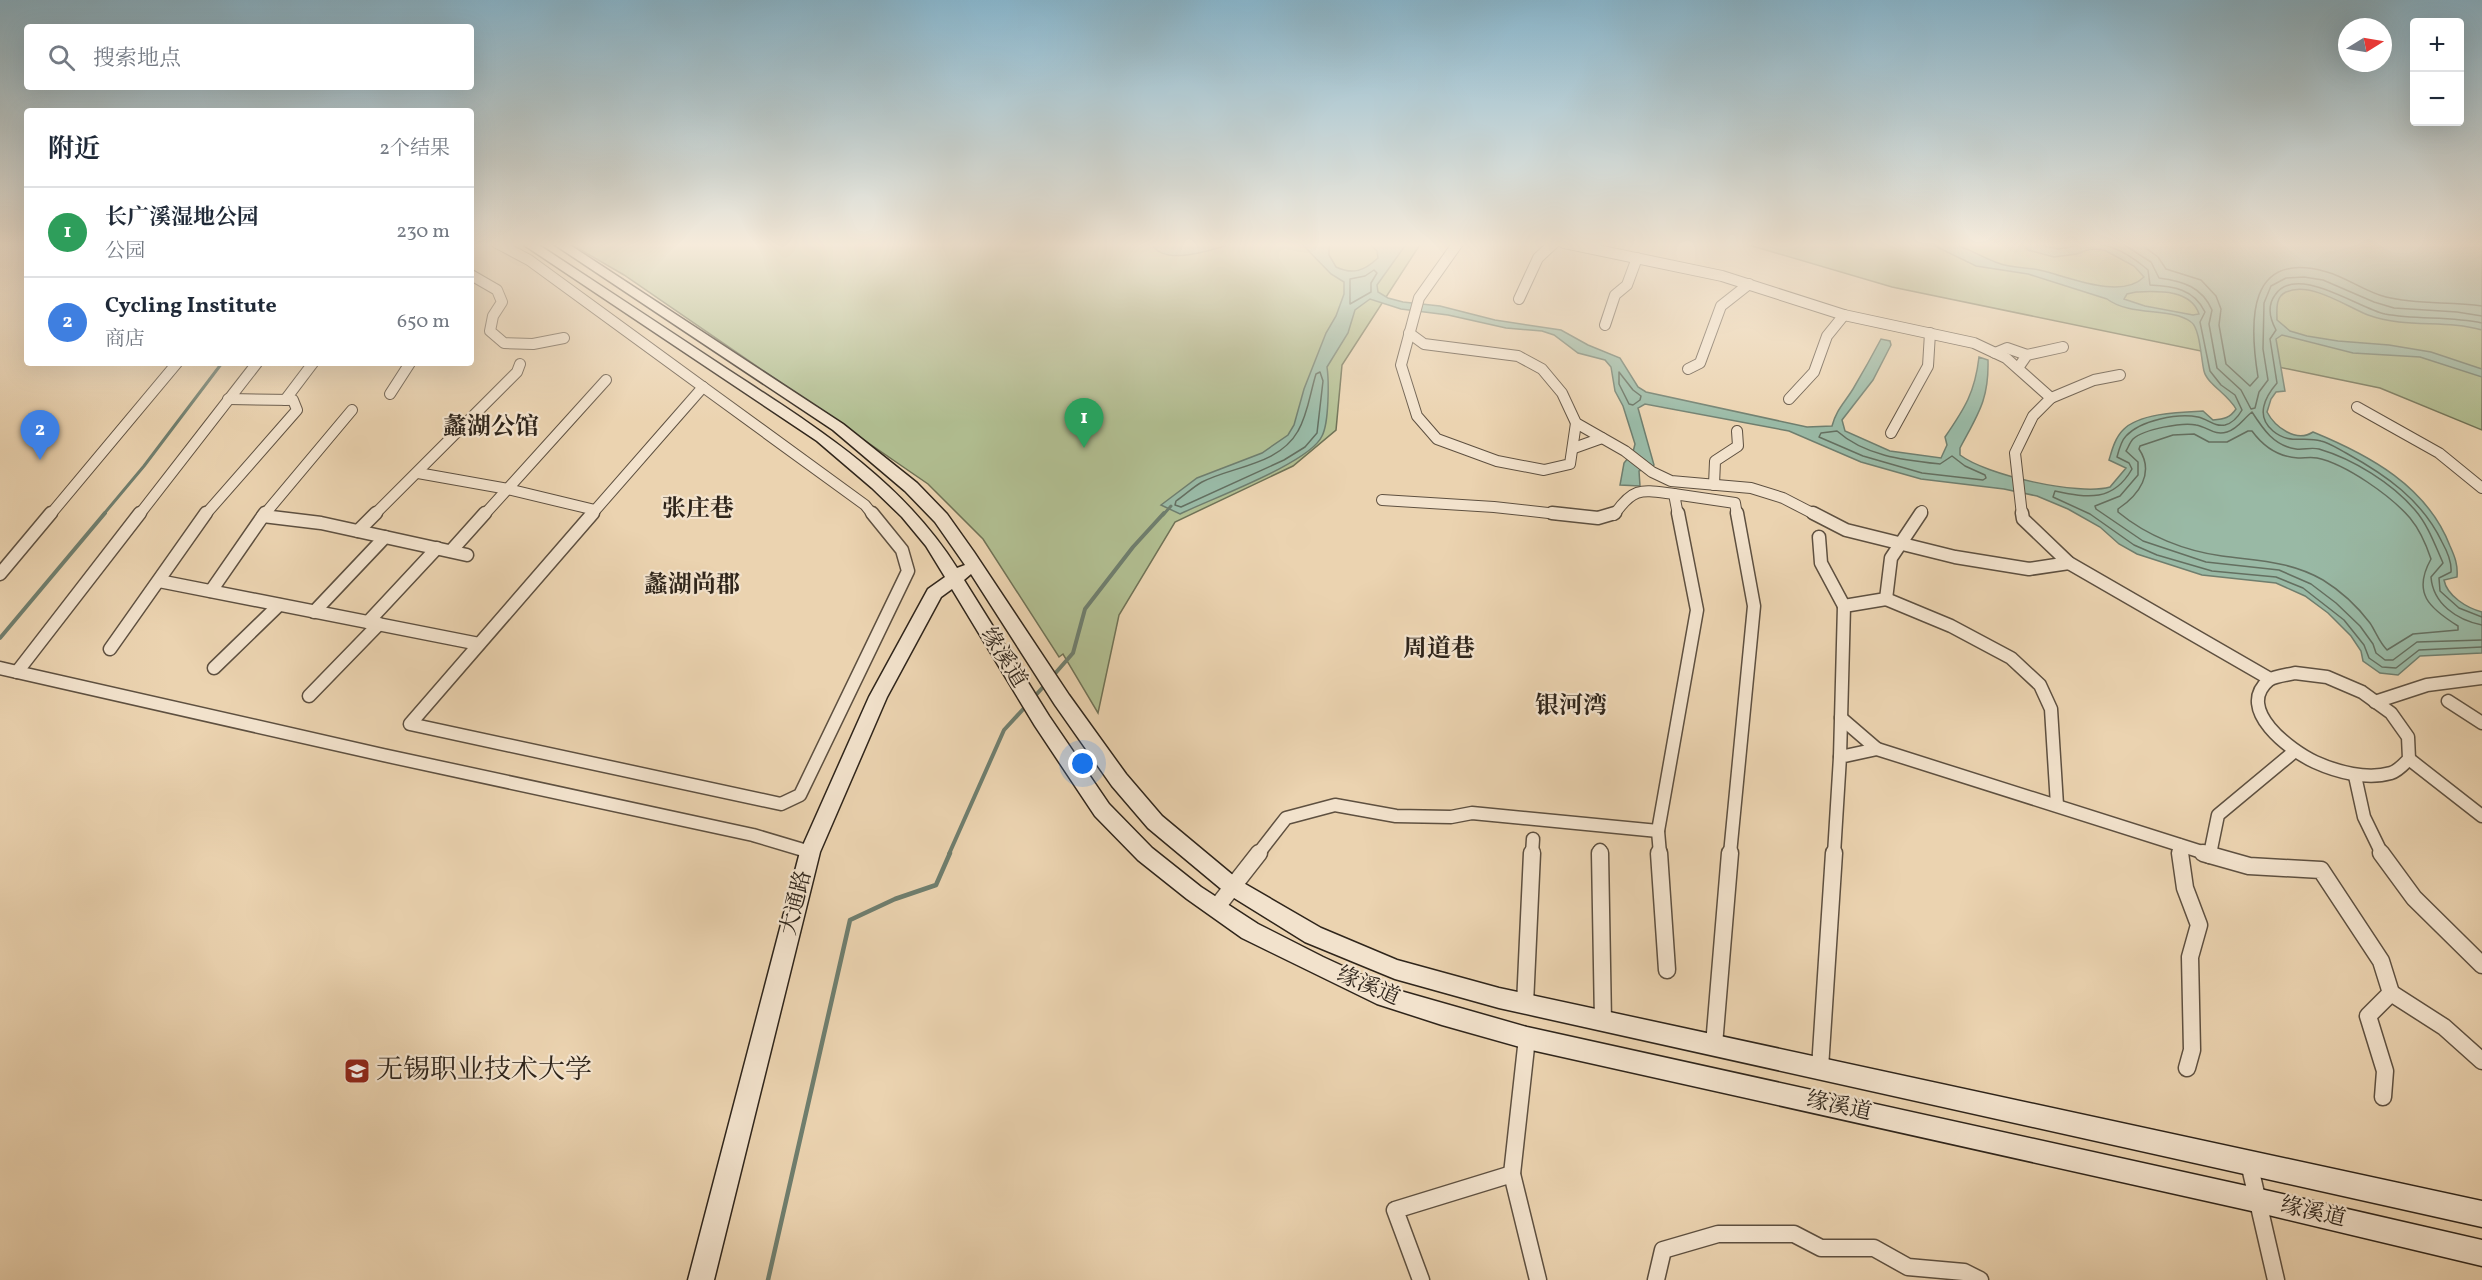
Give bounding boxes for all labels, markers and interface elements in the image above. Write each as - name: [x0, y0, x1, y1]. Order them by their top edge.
- north arrow: [2338, 18, 2392, 72]
- map controls: [2410, 18, 2464, 126]
- button: +: [2410, 18, 2464, 72]
- search box: [24, 24, 474, 90]
- icon: search: [45, 41, 78, 74]
- text: 搜索地点: [93, 44, 181, 75]
- button: −: [2410, 72, 2464, 126]
- text: 附近: [48, 132, 100, 168]
- text: 2个结果: [379, 135, 450, 163]
- text: 长广溪湿地公园: [105, 203, 259, 234]
- text: 1: [63, 218, 72, 246]
- text: 230 m: [396, 218, 450, 246]
- text: 公园: [105, 238, 145, 266]
- text: Cycling Institute: [105, 291, 277, 322]
- text: 2: [62, 308, 73, 336]
- text: 650 m: [397, 308, 450, 336]
- text: 商店: [105, 326, 145, 354]
- pin: 1: [1064, 398, 1104, 448]
- pin: 2: [20, 410, 60, 460]
- district label: 蠡湖公馆: [443, 411, 539, 445]
- district label: 张庄巷: [662, 493, 734, 527]
- district label: 蠡湖尚郡: [644, 569, 740, 603]
- street label: 缘溪道: [972, 622, 1034, 694]
- district label: 周道巷: [1403, 633, 1475, 667]
- district label: 银河湾: [1535, 690, 1607, 724]
- your location: [1068, 749, 1097, 778]
- street label: 大通路: [774, 867, 820, 939]
- street label: 缘溪道: [1332, 960, 1404, 1014]
- place label: 无锡职业技术大学: [376, 1052, 592, 1090]
- school or university icon: 无锡职业技术大学: [342, 1056, 372, 1086]
- street label: 缘溪道: [1803, 1085, 1875, 1129]
- street label: 缘溪道: [2277, 1190, 2349, 1236]

